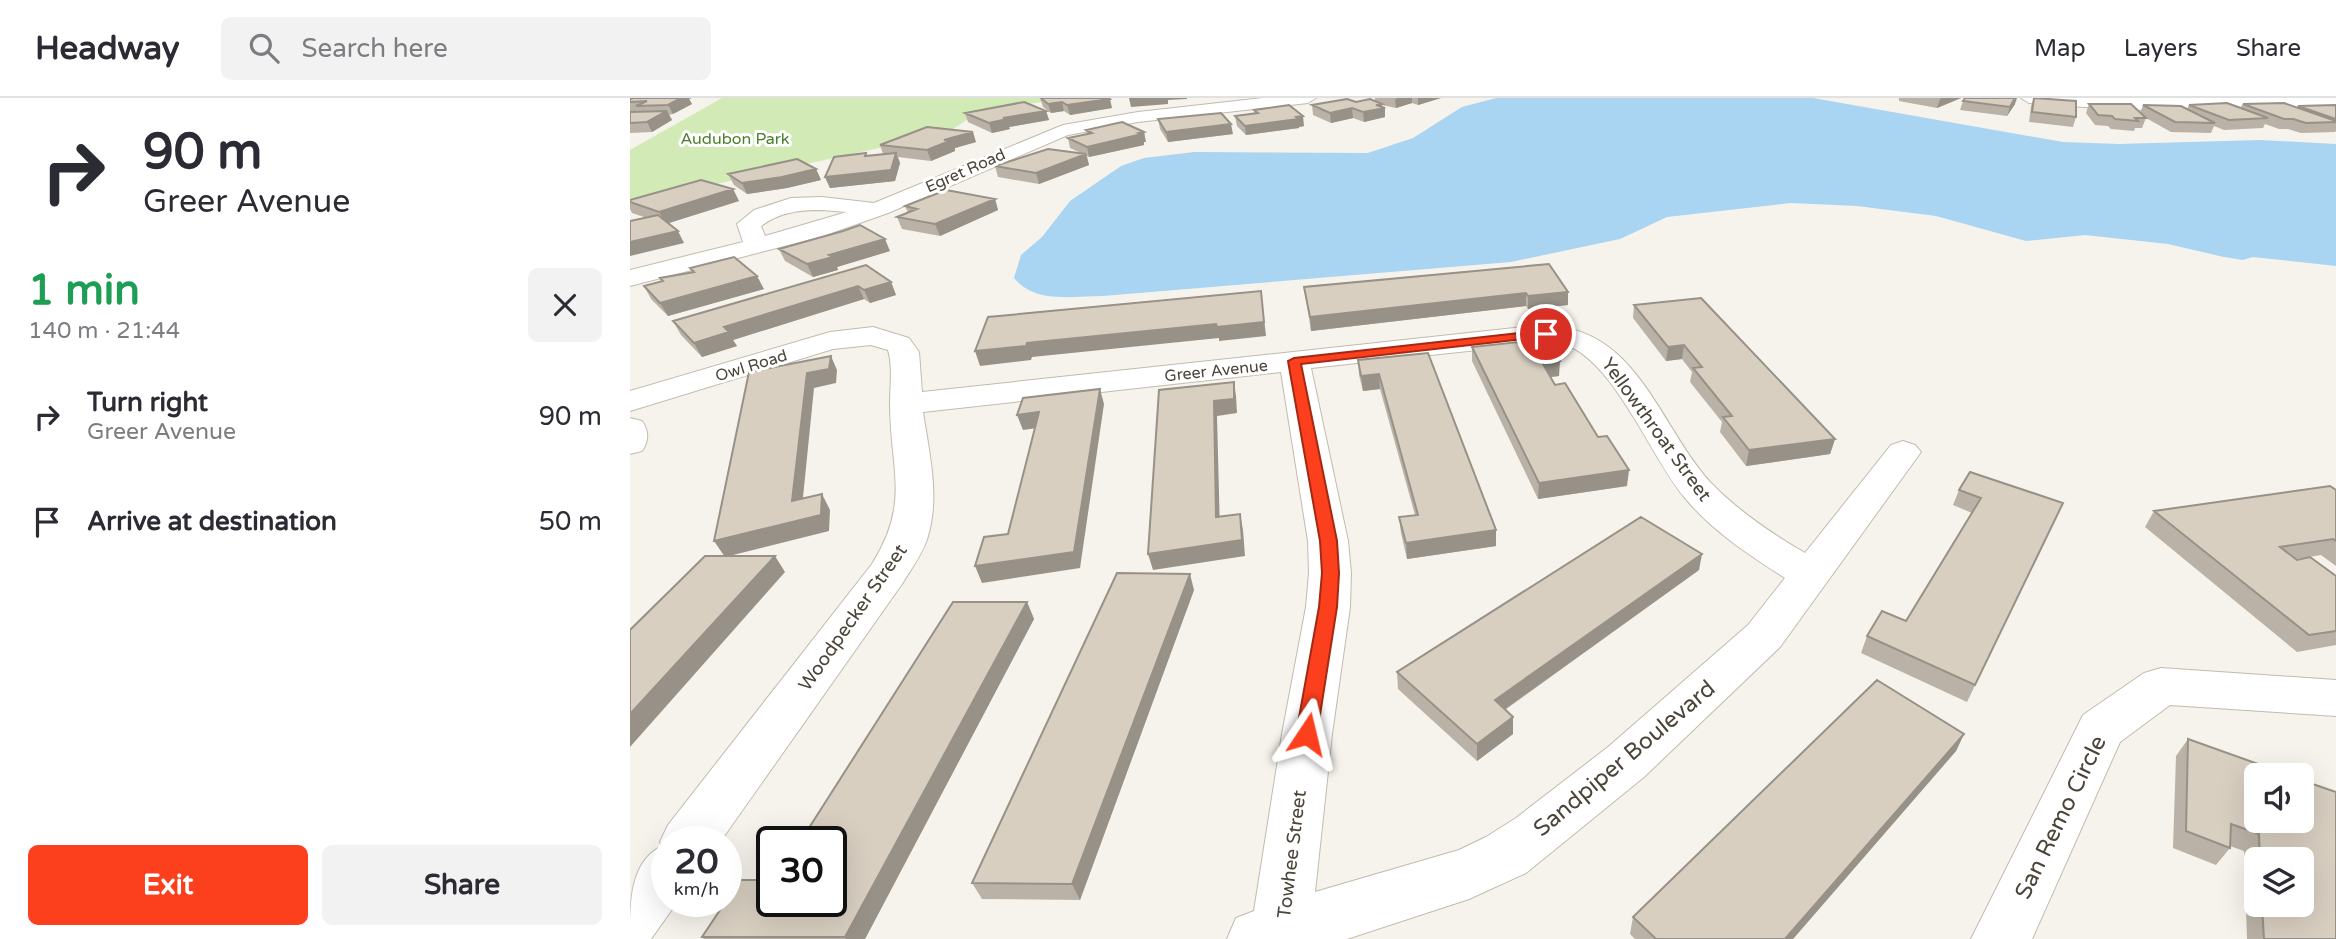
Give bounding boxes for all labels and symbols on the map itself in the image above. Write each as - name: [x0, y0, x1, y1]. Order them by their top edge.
- park label: Audubon Park: [680, 129, 790, 149]
- street label: Egret Road: [922, 144, 1009, 197]
- pin: [1516, 304, 1576, 364]
- street label: Owl Road: [713, 346, 790, 386]
- street label: Yellowthroat Street: [1597, 353, 1716, 506]
- street label: Greer Avenue: [1164, 356, 1269, 386]
- street label: Woodpecker Street: [794, 540, 912, 695]
- street label: Sandpiper Boulevard: [1528, 675, 1721, 843]
- position arrow: [1270, 697, 1344, 771]
- street label: San Remo Circle: [2009, 731, 2113, 904]
- street label: Towhee Street: [1273, 789, 1311, 920]
- speed limit sign: 30: [756, 826, 847, 917]

